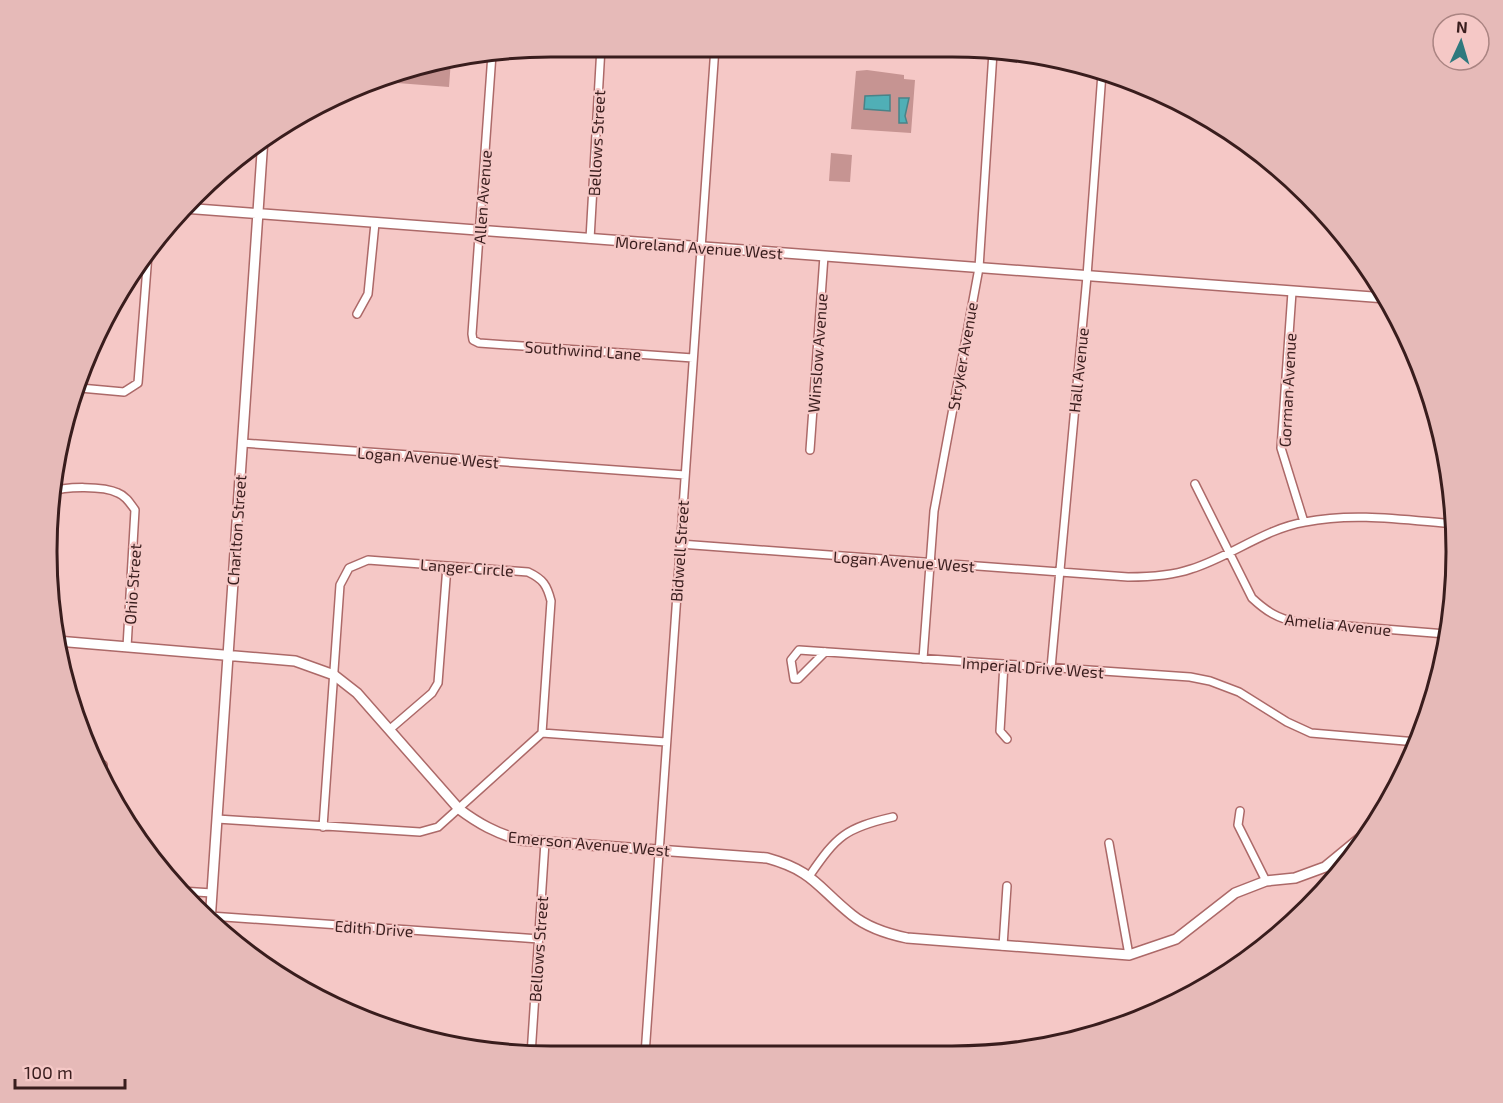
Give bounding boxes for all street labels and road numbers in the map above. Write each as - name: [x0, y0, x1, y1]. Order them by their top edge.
- street label: Bellows Street: [584, 89, 608, 197]
- street label: Allen Avenue: [469, 149, 495, 245]
- street label: Moreland Avenue West: [615, 232, 783, 262]
- street label: Winslow Avenue: [803, 292, 831, 414]
- street label: Stryker Avenue: [943, 301, 981, 411]
- street label: Hall Avenue: [1064, 327, 1092, 413]
- street label: Gorman Avenue: [1275, 332, 1299, 448]
- street label: Southwind Lane: [524, 336, 642, 364]
- street label: Logan Avenue West: [356, 443, 500, 471]
- street label: Charlton Street: [223, 474, 249, 586]
- street label: Bidwell Street: [666, 500, 692, 602]
- street label: Ohio Street: [120, 543, 144, 625]
- street label: Logan Avenue West: [832, 547, 976, 575]
- street label: Langer Circle: [420, 554, 514, 580]
- street label: Amelia Avenue: [1284, 609, 1392, 639]
- street label: Imperial Drive West: [961, 653, 1105, 681]
- street label: Emerson Avenue West: [507, 826, 671, 860]
- street label: Bellows Street: [525, 895, 551, 1003]
- street label: Edith Drive: [334, 916, 414, 940]

